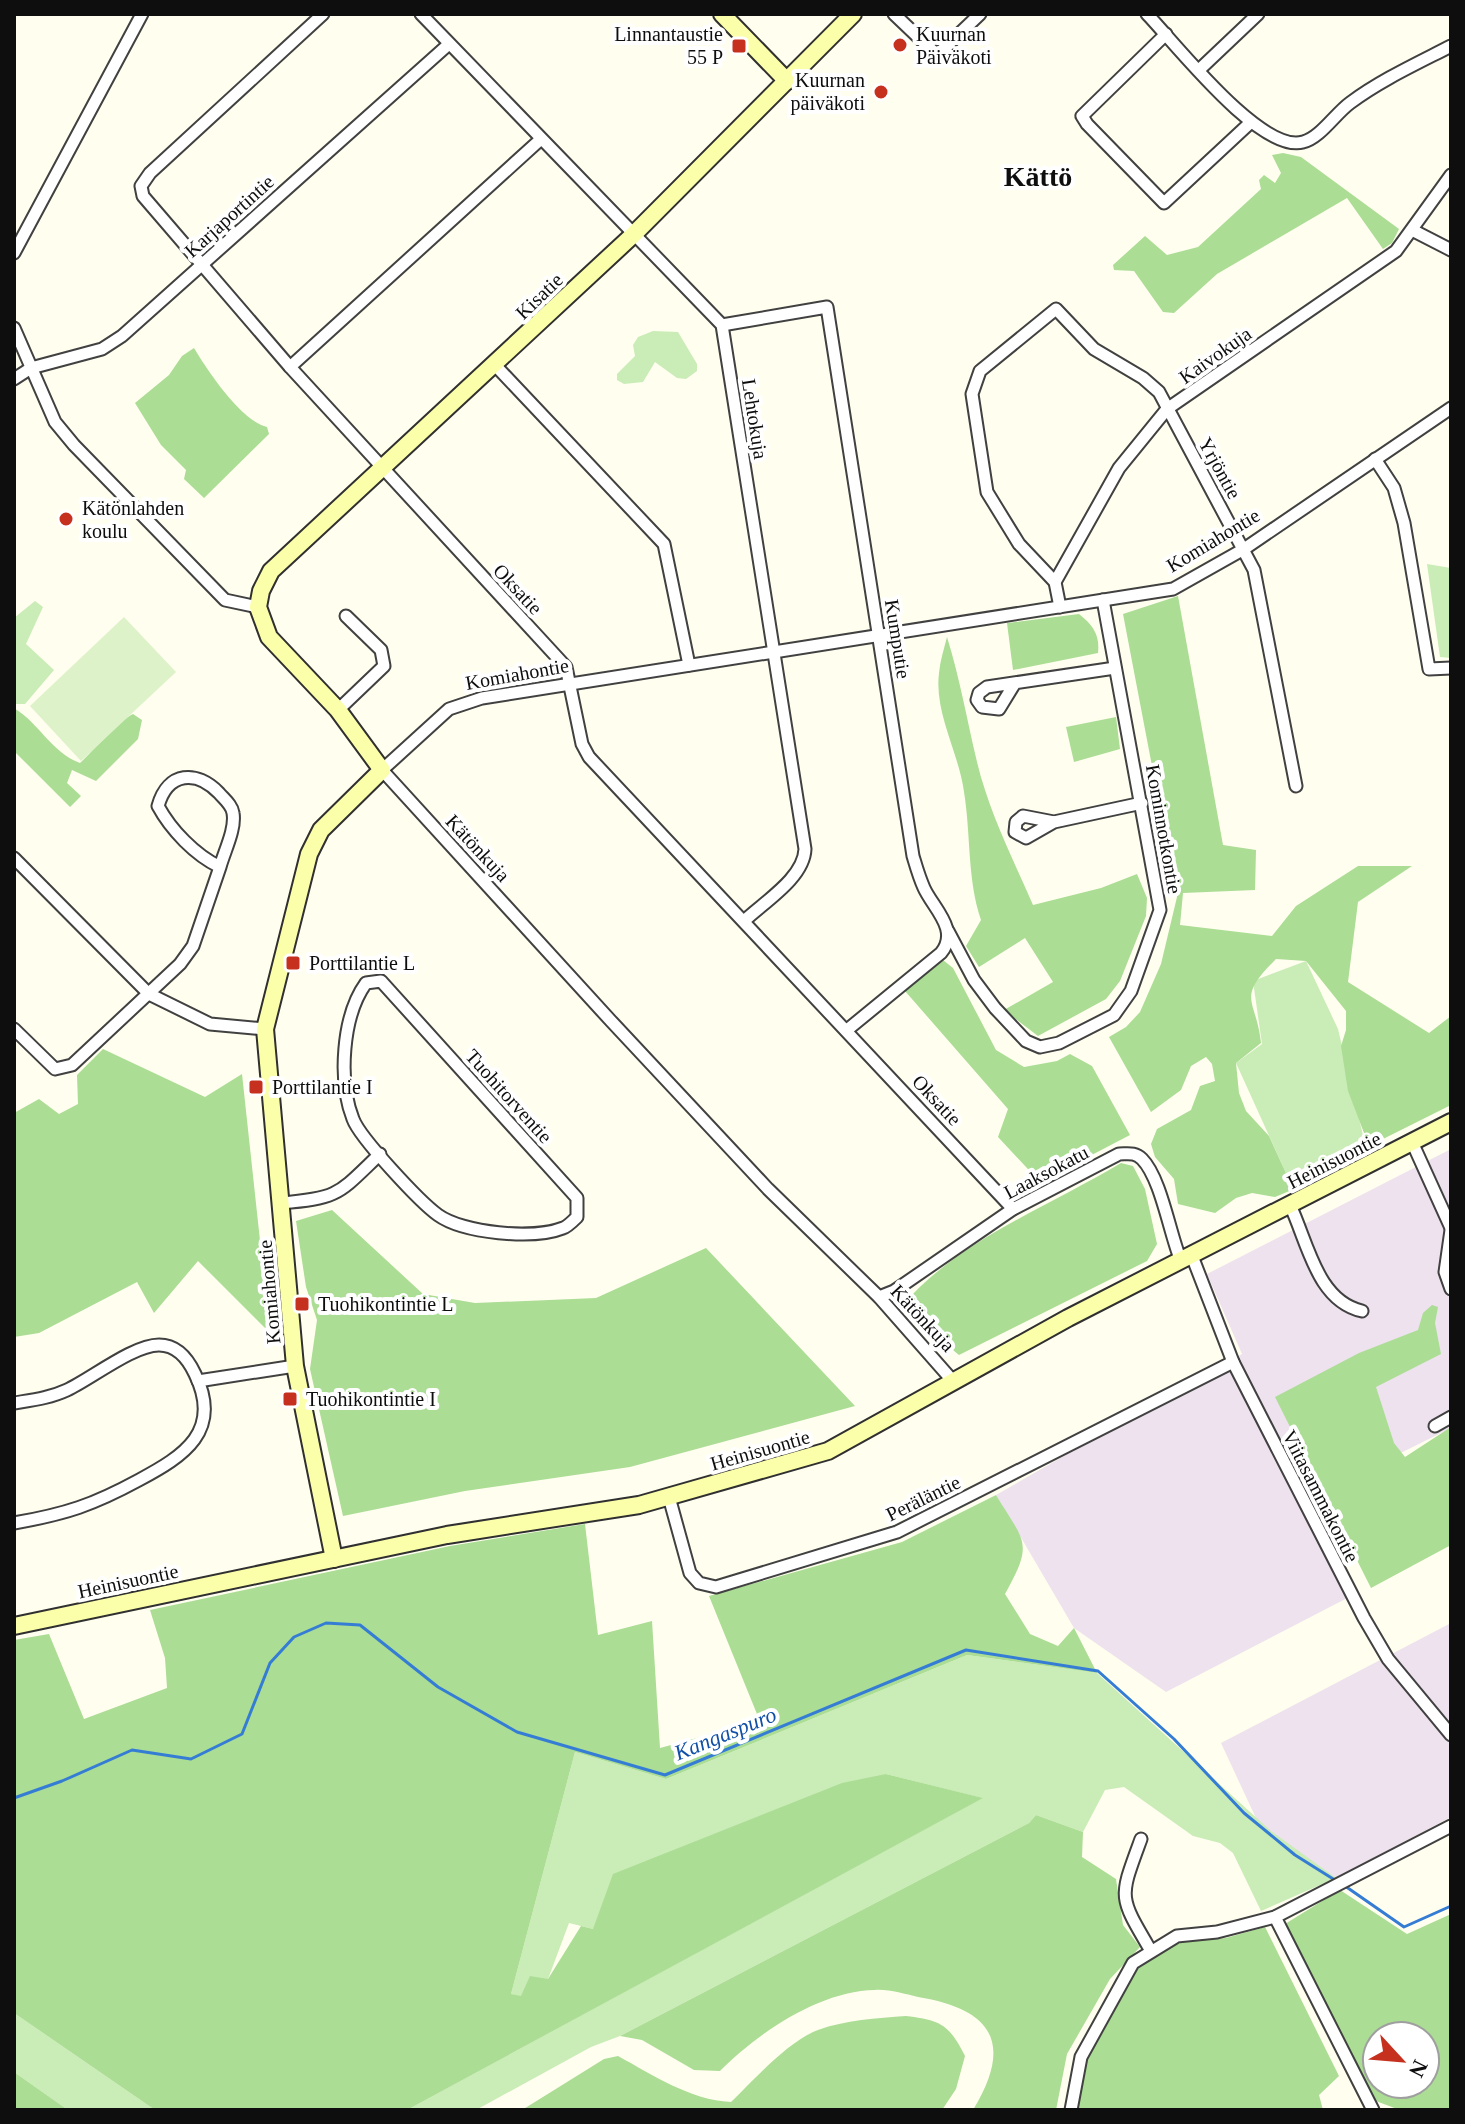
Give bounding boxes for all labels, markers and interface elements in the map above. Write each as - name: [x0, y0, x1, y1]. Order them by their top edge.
- place label: Linnantaustie 55 P: [614, 23, 723, 68]
- place label: Kuurnan Päiväkoti: [916, 23, 992, 68]
- marker: Kuurnan Päiväkoti: [891, 36, 909, 54]
- marker: Linnantaustie 55 P: [730, 37, 748, 55]
- place label: Kuurnan päiväkoti: [791, 69, 865, 115]
- marker: Kuurnan päiväkoti: [872, 83, 890, 101]
- district label: Kättö: [1004, 161, 1072, 192]
- street label: Karjaportintie: [180, 170, 279, 262]
- street label: Kisatie: [511, 268, 567, 324]
- street label: Kaivokuja: [1175, 322, 1256, 389]
- street label: Lehtokuja: [737, 377, 772, 461]
- street label: Yrjöntie: [1193, 434, 1246, 503]
- place label: Kätönlahden koulu: [82, 497, 184, 542]
- street label: Komiahontie: [1163, 504, 1264, 576]
- marker: Kätönlahden koulu: [57, 510, 75, 528]
- street label: Oksatie: [489, 559, 547, 619]
- street label: Kumputie: [880, 598, 915, 680]
- street label: Komiahontie: [464, 654, 570, 694]
- street label: Kominnotkontie: [1142, 763, 1186, 896]
- street label: Kätönkuja: [441, 810, 515, 887]
- place label: Porttilantie L: [309, 952, 415, 974]
- marker: Porttilantie L: [284, 954, 302, 972]
- street label: Tuohitorventie: [461, 1045, 557, 1147]
- street label: Oksatie: [908, 1070, 966, 1130]
- place label: Porttilantie I: [272, 1076, 373, 1098]
- marker: Porttilantie I: [247, 1078, 265, 1096]
- street label: Heinisuontie: [1283, 1127, 1385, 1193]
- street label: Laaksokatu: [1000, 1141, 1092, 1203]
- street label: Komiahontie: [253, 1239, 285, 1345]
- street label: Kätönkuja: [886, 1280, 960, 1357]
- place label: Tuohikontintie L: [318, 1293, 453, 1315]
- marker: Tuohikontintie L: [293, 1295, 311, 1313]
- place label: Tuohikontintie I: [306, 1388, 436, 1410]
- marker: Tuohikontintie I: [281, 1390, 299, 1408]
- street label: Heinisuontie: [708, 1425, 812, 1475]
- street label: Viitasammakontie: [1278, 1426, 1364, 1566]
- street label: Peräläntie: [882, 1471, 964, 1525]
- street label: Heinisuontie: [76, 1560, 180, 1602]
- water label: Kangaspuro: [670, 1702, 780, 1766]
- north arrow: [1361, 2020, 1441, 2100]
- text: N: [1404, 2056, 1433, 2081]

